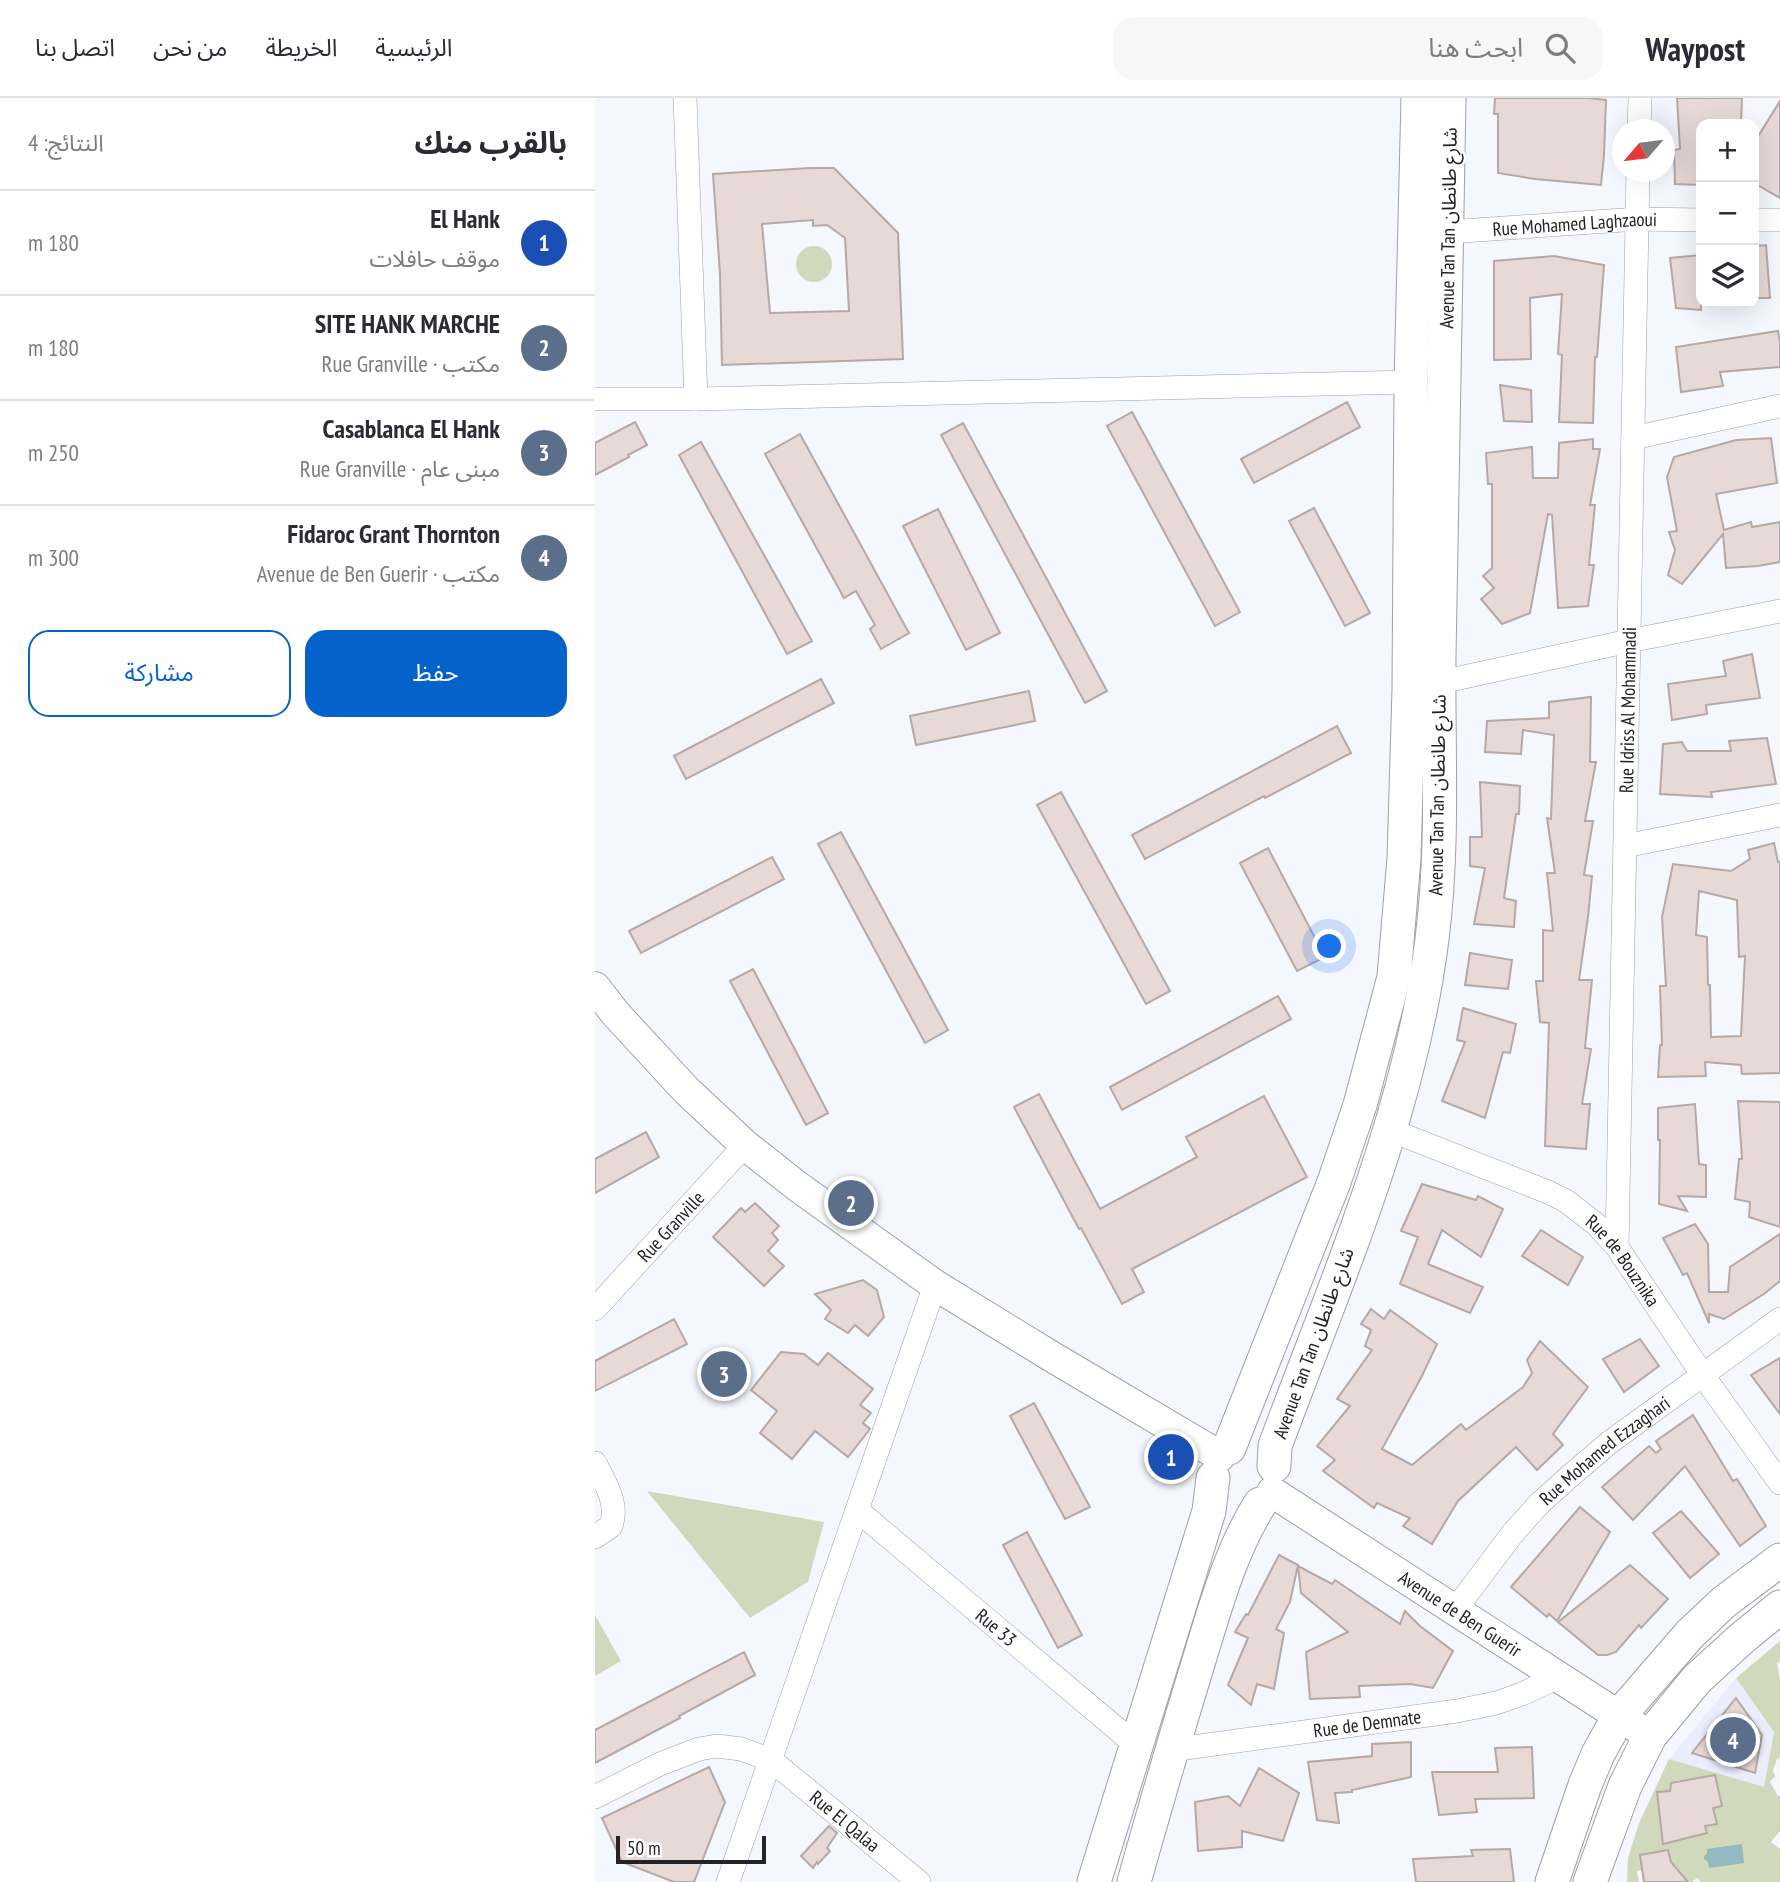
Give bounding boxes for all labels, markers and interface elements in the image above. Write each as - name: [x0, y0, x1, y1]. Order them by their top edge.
- search box: [1113, 17, 1603, 80]
- text: Waypost: [1645, 27, 1745, 70]
- icon: search: [1541, 29, 1579, 67]
- text: ابحث هنا: [1428, 31, 1523, 64]
- text: اتصل بنا: [35, 32, 115, 63]
- text: من نحن: [153, 32, 227, 63]
- text: الخريطة: [265, 32, 337, 63]
- text: الرئيسية: [375, 32, 453, 63]
- north arrow: [1612, 119, 1675, 182]
- map controls: [1696, 119, 1759, 308]
- button: +: [1696, 119, 1759, 182]
- text: بالقرب منك: [415, 122, 567, 161]
- street label: Avenue Tan Tan شارع طانطان: [1434, 127, 1464, 329]
- text: النتائج: 4: [28, 128, 104, 157]
- button: −: [1696, 182, 1759, 245]
- text: El Hank: [430, 202, 500, 235]
- street label: Rue Mohamed Laghzaoui: [1492, 207, 1657, 241]
- text: 180 m: [28, 228, 79, 257]
- text: 1: [539, 228, 550, 257]
- text: موقف حافلات: [370, 244, 500, 273]
- button: layers: [1696, 245, 1759, 308]
- text: SITE HANK MARCHE: [315, 307, 500, 340]
- text: 180 m: [28, 333, 79, 362]
- text: 2: [539, 333, 550, 362]
- text: مكتب · Rue Granville: [321, 349, 500, 378]
- text: Casablanca El Hank: [323, 412, 500, 445]
- text: 250 m: [28, 438, 79, 467]
- text: 3: [539, 438, 550, 467]
- text: مبنى عام · Rue Granville: [300, 454, 500, 483]
- text: Fidaroc Grant Thornton: [287, 517, 500, 550]
- text: 300 m: [28, 543, 79, 572]
- text: 4: [539, 543, 550, 572]
- text: مكتب · Avenue de Ben Guerir: [257, 559, 500, 588]
- street label: Rue Idriss Al Mohammadi: [1614, 627, 1641, 793]
- button: مشاركة: [28, 630, 291, 717]
- button: حفظ: [305, 630, 567, 717]
- street label: Avenue Tan Tan شارع طانطان: [1423, 694, 1453, 896]
- your location: [1312, 929, 1346, 963]
- pin: 2: [828, 1177, 874, 1229]
- street label: Rue Granville: [632, 1186, 709, 1267]
- street label: Rue de Bouznika: [1581, 1209, 1665, 1311]
- street label: Avenue Tan Tan شارع طانطان: [1267, 1244, 1361, 1442]
- pin: 3: [701, 1348, 747, 1400]
- street label: Rue Mohamed Ezzaghari: [1534, 1391, 1674, 1510]
- pin: 1: [1148, 1431, 1194, 1483]
- street label: Avenue de Ben Guerir: [1394, 1565, 1527, 1662]
- street label: Rue 33: [971, 1603, 1022, 1651]
- street label: Rue de Demnate: [1312, 1704, 1423, 1742]
- pin: 4: [1710, 1714, 1756, 1766]
- street label: Rue El Qalaa: [805, 1785, 885, 1857]
- scale bar: [616, 1833, 767, 1865]
- text: 50 m: [627, 1836, 661, 1860]

